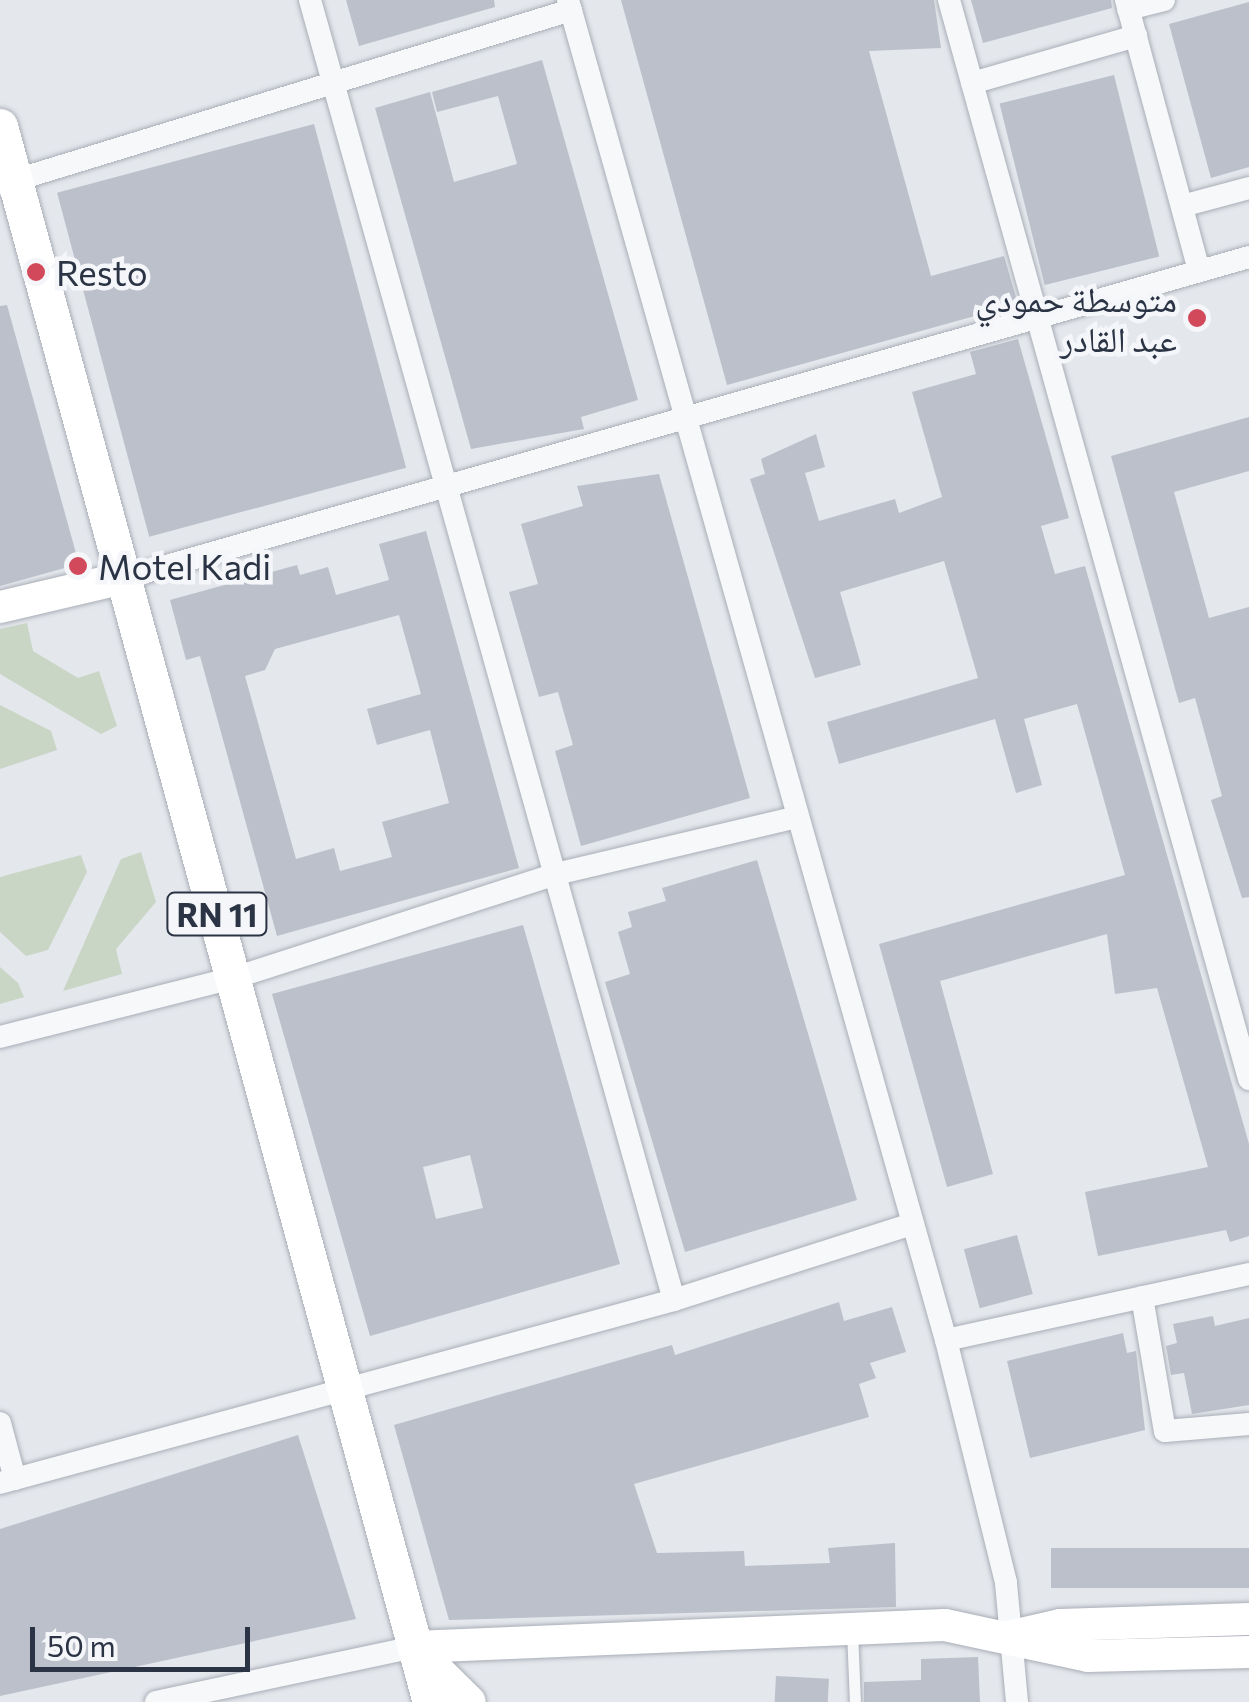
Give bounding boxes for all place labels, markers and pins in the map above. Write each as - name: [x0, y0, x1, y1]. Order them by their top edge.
- place label: Resto: [56, 251, 148, 293]
- marker: Resto: [25, 261, 47, 283]
- place label: متوسطة حمودي عبد القادر: [975, 277, 1177, 359]
- marker: متوسطة حمودي عبد القادر: [1186, 307, 1208, 329]
- place label: Motel Kadi: [98, 545, 271, 587]
- marker: Motel Kadi: [67, 555, 89, 577]

